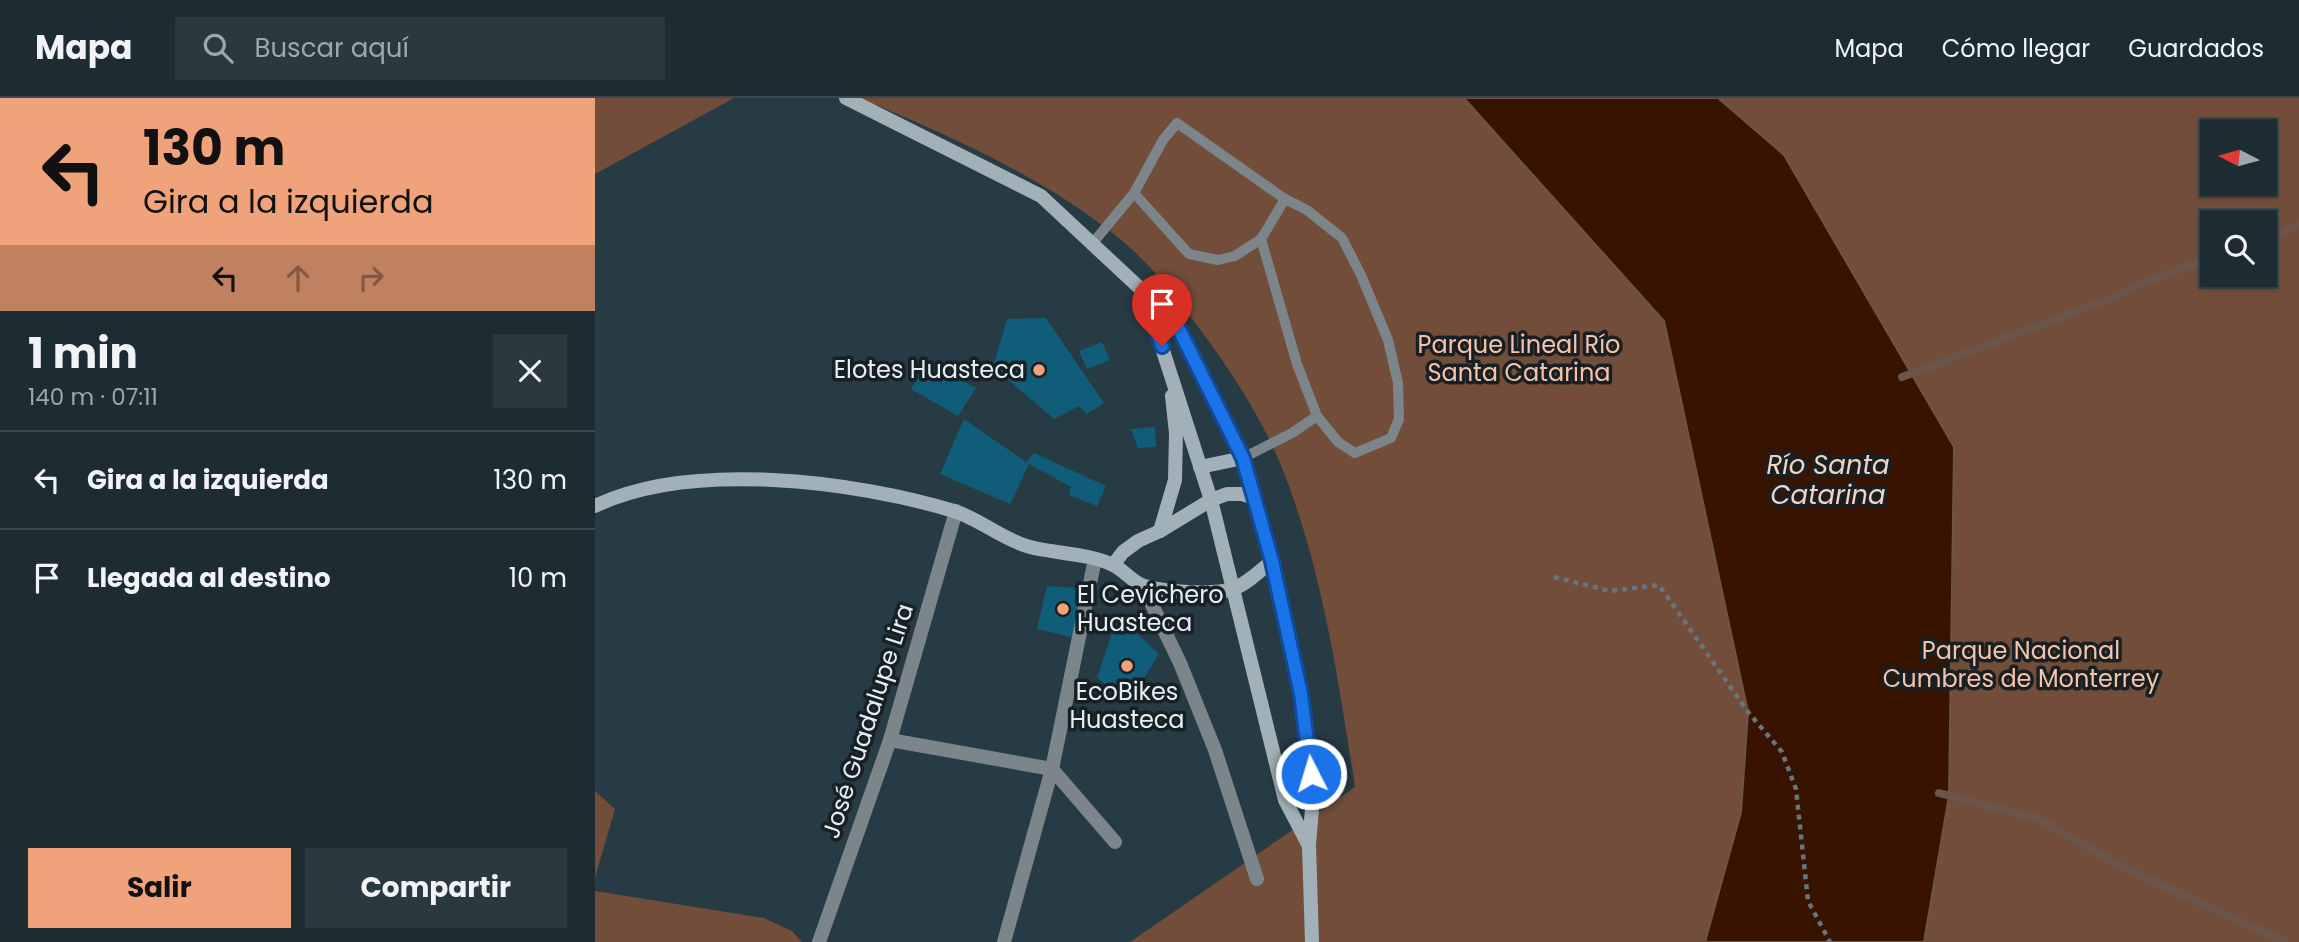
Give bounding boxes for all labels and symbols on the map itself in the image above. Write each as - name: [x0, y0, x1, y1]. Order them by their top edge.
- north arrow: [2200, 119, 2277, 196]
- pin: [1132, 274, 1192, 346]
- park label: Parque Lineal Río Santa Catarina: [1418, 328, 1620, 389]
- place label: Elotes Huasteca: [834, 353, 1025, 386]
- marker: Elotes Huasteca: [1031, 362, 1047, 378]
- water label: Río Santa Catarina: [1767, 447, 1889, 513]
- place label: El Cevichero Huasteca: [1077, 578, 1224, 639]
- street label: José Guadalupe Lira: [814, 599, 921, 842]
- marker: El Cevichero Huasteca: [1055, 601, 1071, 617]
- park label: Parque Nacional Cumbres de Monterrey: [1883, 634, 2160, 695]
- marker: EcoBikes Huasteca: [1119, 658, 1135, 674]
- place label: EcoBikes Huasteca: [1069, 675, 1185, 736]
- position arrow: [1274, 737, 1348, 811]

